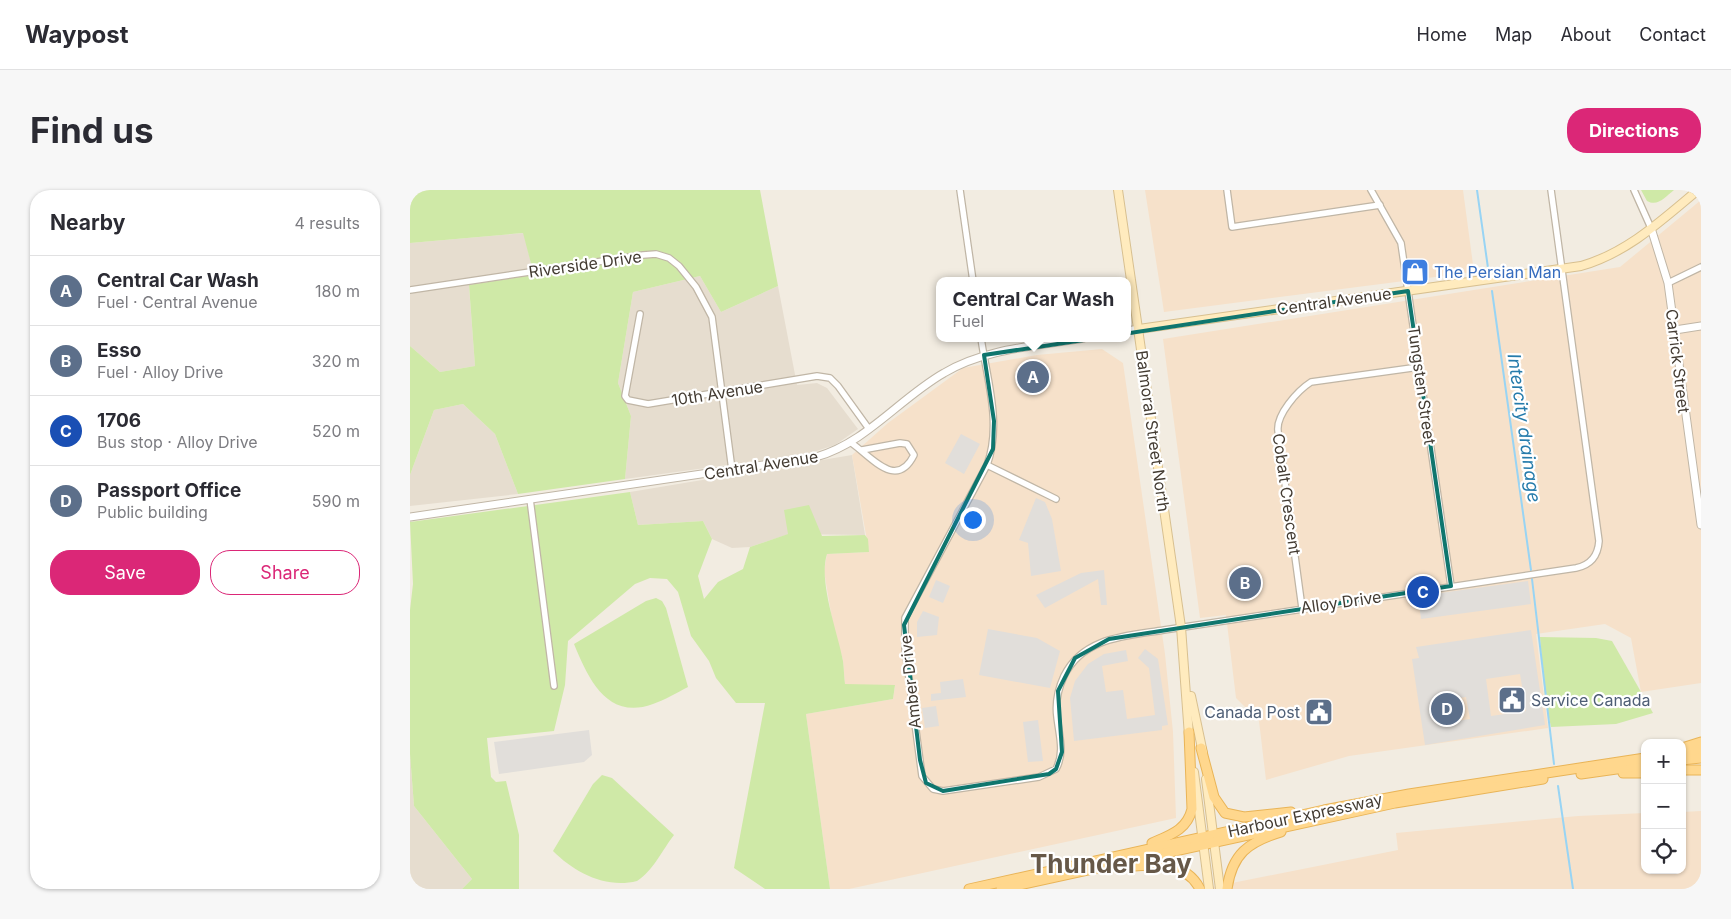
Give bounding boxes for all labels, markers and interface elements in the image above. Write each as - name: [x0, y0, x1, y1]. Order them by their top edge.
- text: Waypost: [25, 20, 129, 49]
- text: Home: [1417, 24, 1467, 45]
- text: Map: [1495, 24, 1532, 45]
- text: About: [1560, 24, 1611, 45]
- text: Contact: [1639, 24, 1706, 45]
- button: Directions: [1567, 108, 1701, 153]
- text: Find us: [30, 109, 154, 151]
- text: Nearby: [50, 210, 125, 235]
- text: 4 results: [295, 213, 360, 233]
- street label: Riverside Drive: [527, 246, 643, 282]
- shop icon: The Persian Man: [1400, 257, 1430, 287]
- place label: The Persian Man: [1434, 262, 1561, 282]
- text: Central Car Wash: [97, 269, 259, 292]
- popup: [936, 277, 1131, 342]
- text: A: [60, 281, 72, 301]
- text: 180 m: [315, 281, 360, 301]
- street label: Central Avenue: [1276, 283, 1392, 319]
- text: Central Car Wash: [953, 288, 1114, 311]
- text: Fuel · Central Avenue: [97, 292, 257, 312]
- street label: Carrick Street: [1662, 308, 1694, 414]
- text: Fuel: [953, 311, 984, 331]
- street label: Tungsten Street: [1404, 324, 1440, 446]
- text: Esso: [97, 339, 141, 362]
- street label: Balmoral Street North: [1132, 349, 1174, 513]
- text: B: [61, 351, 71, 371]
- text: 320 m: [312, 351, 360, 371]
- water label: Intercity drainage: [1504, 352, 1545, 504]
- pin: A: [1017, 358, 1049, 396]
- text: Fuel · Alloy Drive: [97, 362, 223, 382]
- street label: 10th Avenue: [670, 376, 764, 410]
- text: 1706: [97, 409, 141, 432]
- text: C: [60, 421, 72, 441]
- text: 520 m: [312, 421, 360, 441]
- text: Bus stop · Alloy Drive: [97, 432, 258, 452]
- street label: Cobalt Crescent: [1269, 432, 1305, 556]
- street label: Central Avenue: [702, 446, 820, 484]
- text: Passport Office: [97, 479, 241, 502]
- text: D: [60, 491, 72, 511]
- text: 590 m: [312, 491, 360, 511]
- text: Public building: [97, 502, 208, 522]
- your location: [960, 507, 986, 533]
- button: Save: [50, 550, 200, 595]
- button: Share: [210, 550, 360, 595]
- pin: B: [1229, 564, 1261, 602]
- pin: C: [1407, 573, 1439, 611]
- street label: Alloy Drive: [1299, 586, 1383, 618]
- street label: Amber Drive: [895, 634, 925, 730]
- public building icon: Service Canada: [1497, 685, 1527, 715]
- pin: D: [1431, 690, 1463, 728]
- place label: Service Canada: [1531, 690, 1651, 710]
- public building icon: Canada Post: [1304, 697, 1334, 727]
- place label: Canada Post: [1204, 702, 1300, 722]
- map controls: [1641, 739, 1686, 874]
- button: +: [1641, 739, 1686, 784]
- button: −: [1641, 784, 1686, 829]
- street label: Harbour Expressway: [1226, 789, 1384, 841]
- button: locate: [1641, 829, 1686, 874]
- district label: Thunder Bay: [1030, 848, 1192, 879]

